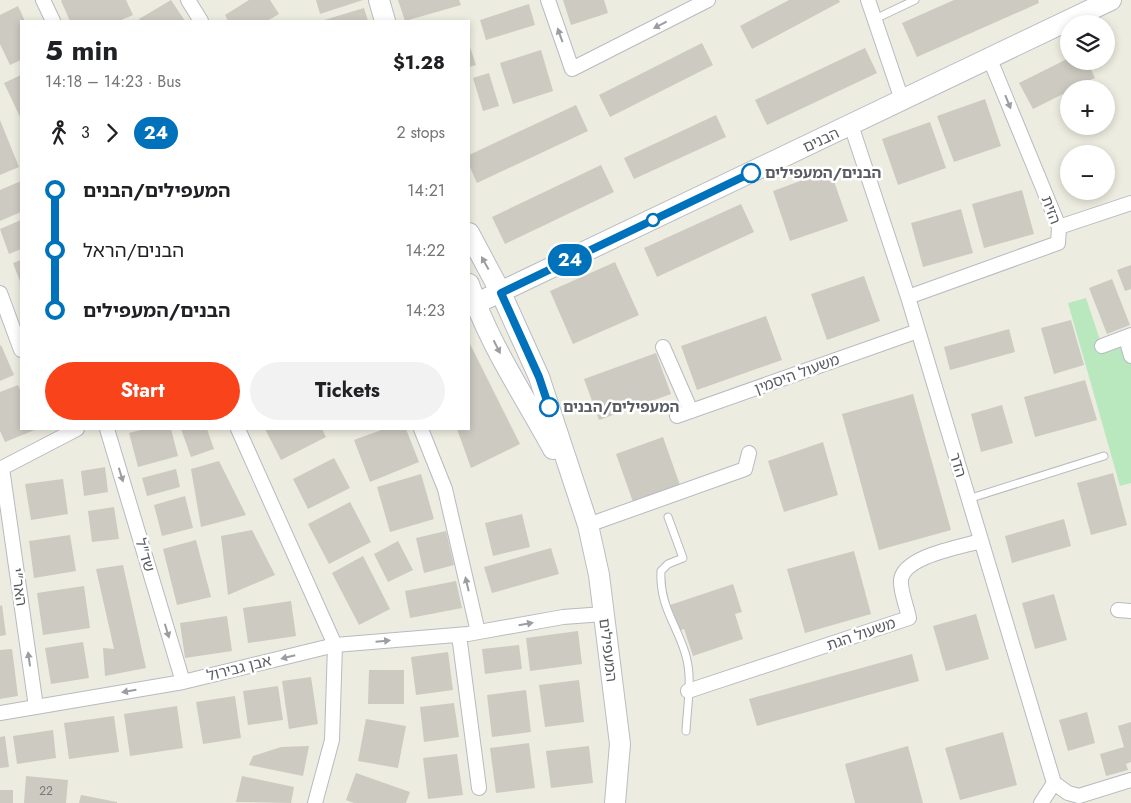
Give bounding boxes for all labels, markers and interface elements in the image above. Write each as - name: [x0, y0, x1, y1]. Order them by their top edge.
- map controls: [1060, 15, 1115, 200]
- button: layers: [1060, 15, 1115, 70]
- one-way arrow: [653, 21, 667, 29]
- one-way arrow: [556, 27, 563, 42]
- text: 5 min: [45, 30, 118, 71]
- text: $1.28: [393, 49, 445, 76]
- text: 14:18 – 14:23 · Bus: [45, 70, 181, 93]
- button: +: [1060, 80, 1115, 135]
- one-way arrow: [1004, 95, 1012, 109]
- icon: walk: [45, 119, 73, 147]
- icon: forward: [98, 119, 126, 147]
- text: 24: [144, 120, 168, 146]
- text: 3: [81, 121, 90, 144]
- text: 2 stops: [397, 121, 445, 144]
- street label: הבנים: [799, 122, 843, 158]
- button: −: [1060, 145, 1115, 200]
- place label: הבנים/המעפילים: [765, 162, 881, 184]
- marker: הבנים/המעפילים: [741, 163, 761, 183]
- text: המעפילים/הבנים: [83, 177, 230, 204]
- text: 14:21: [407, 179, 445, 202]
- street label: הזית: [1036, 193, 1066, 227]
- unlabelled marker: [646, 213, 660, 227]
- text: הבנים/הראל: [83, 237, 184, 264]
- text: 14:22: [405, 239, 445, 262]
- line badge: 24: [548, 244, 592, 276]
- text: 24: [558, 247, 582, 273]
- one-way arrow: [481, 256, 489, 270]
- text: הבנים/המעפילים: [83, 297, 230, 324]
- text: 14:23: [406, 299, 445, 322]
- one-way arrow: [493, 340, 501, 355]
- street label: משעול היסמין: [751, 348, 843, 400]
- button: Start: [45, 362, 240, 420]
- button: Tickets: [250, 362, 445, 420]
- place label: המעפילים/הבנים: [563, 396, 679, 418]
- marker: המעפילים/הבנים: [539, 397, 559, 417]
- street label: הדר: [944, 450, 972, 480]
- one-way arrow: [118, 468, 126, 483]
- street label: שד"ל: [130, 536, 160, 574]
- street label: האר"י: [5, 567, 33, 607]
- one-way arrow: [463, 577, 471, 592]
- street label: משעול הגת: [823, 612, 899, 656]
- street label: המעפילים: [593, 617, 623, 683]
- one-way arrow: [518, 619, 534, 627]
- one-way arrow: [164, 624, 172, 639]
- one-way arrow: [376, 637, 392, 645]
- street label: אבן גבירול: [204, 649, 274, 687]
- one-way arrow: [25, 650, 33, 666]
- one-way arrow: [280, 653, 295, 661]
- one-way arrow: [120, 688, 136, 696]
- house number: 22: [39, 782, 53, 800]

